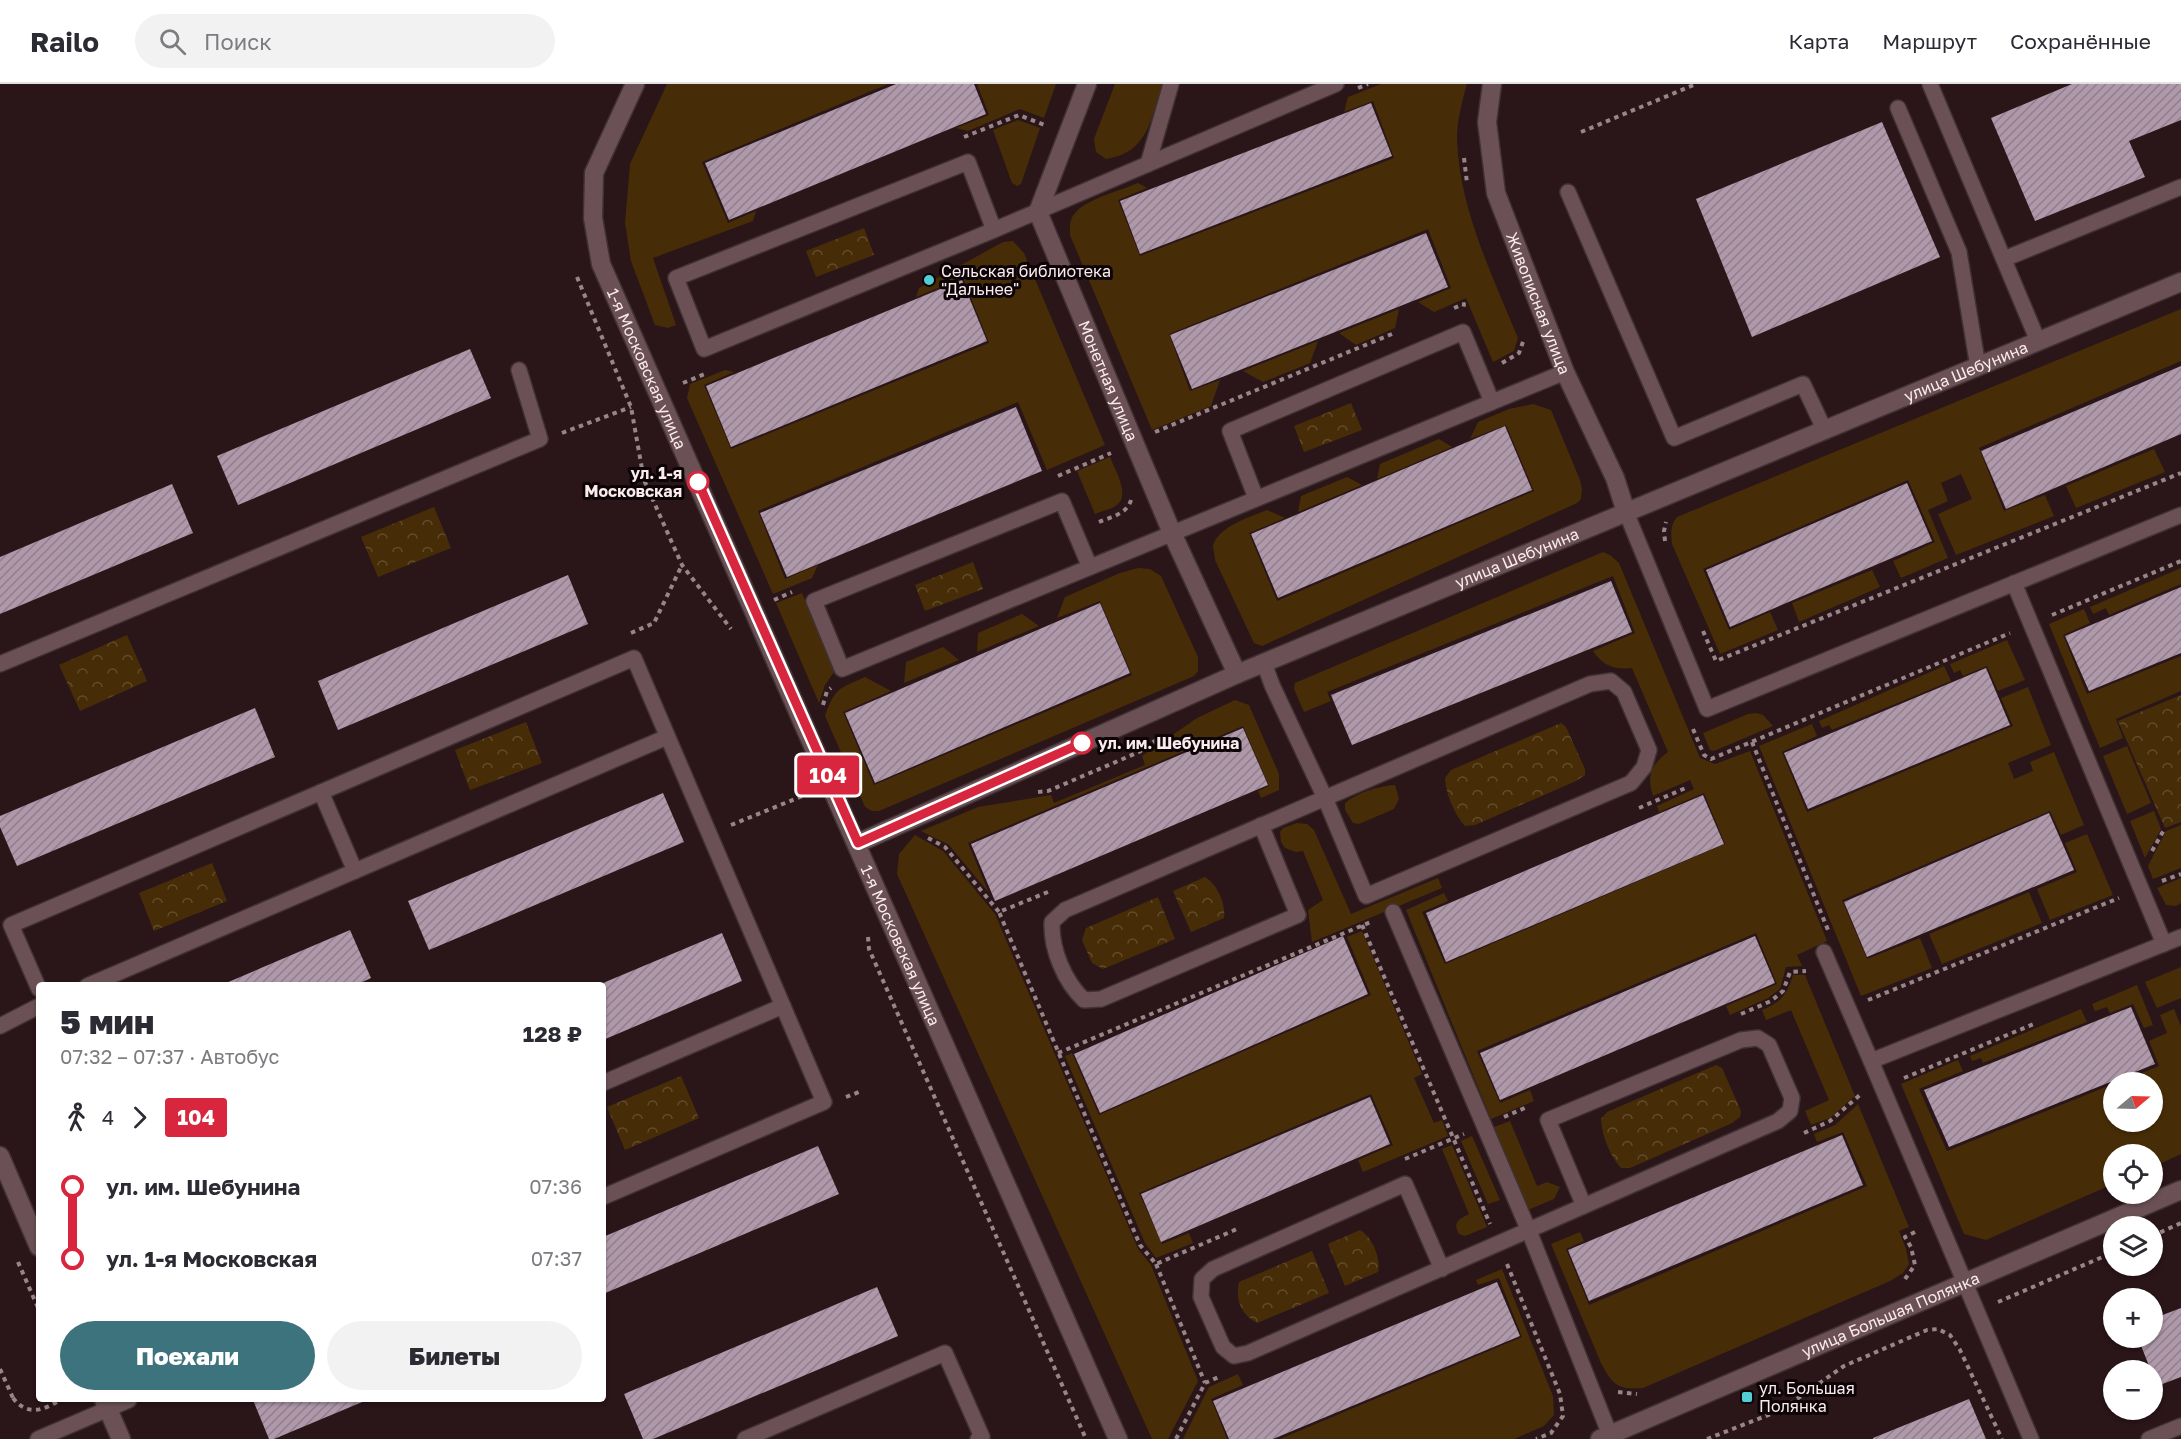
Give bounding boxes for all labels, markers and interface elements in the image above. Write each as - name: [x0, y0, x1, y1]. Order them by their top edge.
- search box: [135, 14, 555, 68]
- text: Railo: [30, 25, 99, 58]
- icon: search: [156, 25, 189, 58]
- text: Поиск: [204, 28, 272, 55]
- text: Карта: [1788, 28, 1849, 54]
- text: Маршрут: [1882, 28, 1977, 54]
- text: Сохранённые: [2010, 28, 2151, 54]
- street label: Живописная улица: [1502, 229, 1575, 377]
- place label: Сельская библиотека "Дальнее": [941, 261, 1111, 299]
- marker: Сельская библиотека "Дальнее": [922, 273, 936, 287]
- street label: 1-я Московская улица: [603, 285, 691, 452]
- street label: Монетная улица: [1074, 317, 1143, 444]
- street label: улица Шебунина: [1901, 337, 2031, 406]
- place label: ул. 1-я Московская: [584, 463, 682, 501]
- marker: ул. 1-я Московская: [687, 471, 709, 493]
- street label: улица Шебунина: [1452, 523, 1582, 592]
- marker: ул. им. Шебунина: [1071, 732, 1093, 754]
- place label: ул. им. Шебунина: [1098, 733, 1239, 753]
- line badge: 104: [794, 756, 862, 794]
- text: 104: [809, 762, 847, 788]
- street label: 1-я Московская улица: [857, 862, 945, 1029]
- text: 5 мин: [60, 1002, 154, 1041]
- text: 128 ₽: [523, 1020, 582, 1047]
- text: 07:32 – 07:37 · Автобус: [60, 1044, 280, 1068]
- north arrow: [2103, 1072, 2163, 1132]
- map controls: [2103, 1072, 2163, 1420]
- icon: walk: [60, 1101, 93, 1134]
- icon: forward: [123, 1101, 156, 1134]
- text: 104: [177, 1104, 215, 1130]
- text: 4: [102, 1105, 114, 1129]
- button: locate: [2103, 1144, 2163, 1204]
- text: ул. им. Шебунина: [106, 1173, 300, 1200]
- text: 07:36: [529, 1174, 582, 1198]
- button: layers: [2103, 1216, 2163, 1276]
- text: ул. 1-я Московская: [106, 1245, 317, 1272]
- text: 07:37: [531, 1246, 582, 1270]
- street label: улица Большая Полянка: [1798, 1268, 1983, 1361]
- button: +: [2103, 1288, 2163, 1348]
- button: Поехали: [60, 1321, 315, 1390]
- button: Билеты: [327, 1321, 582, 1390]
- button: −: [2103, 1360, 2163, 1420]
- place label: ул. Большая Полянка: [1759, 1378, 1855, 1416]
- marker: ул. Большая Полянка: [1740, 1390, 1754, 1404]

